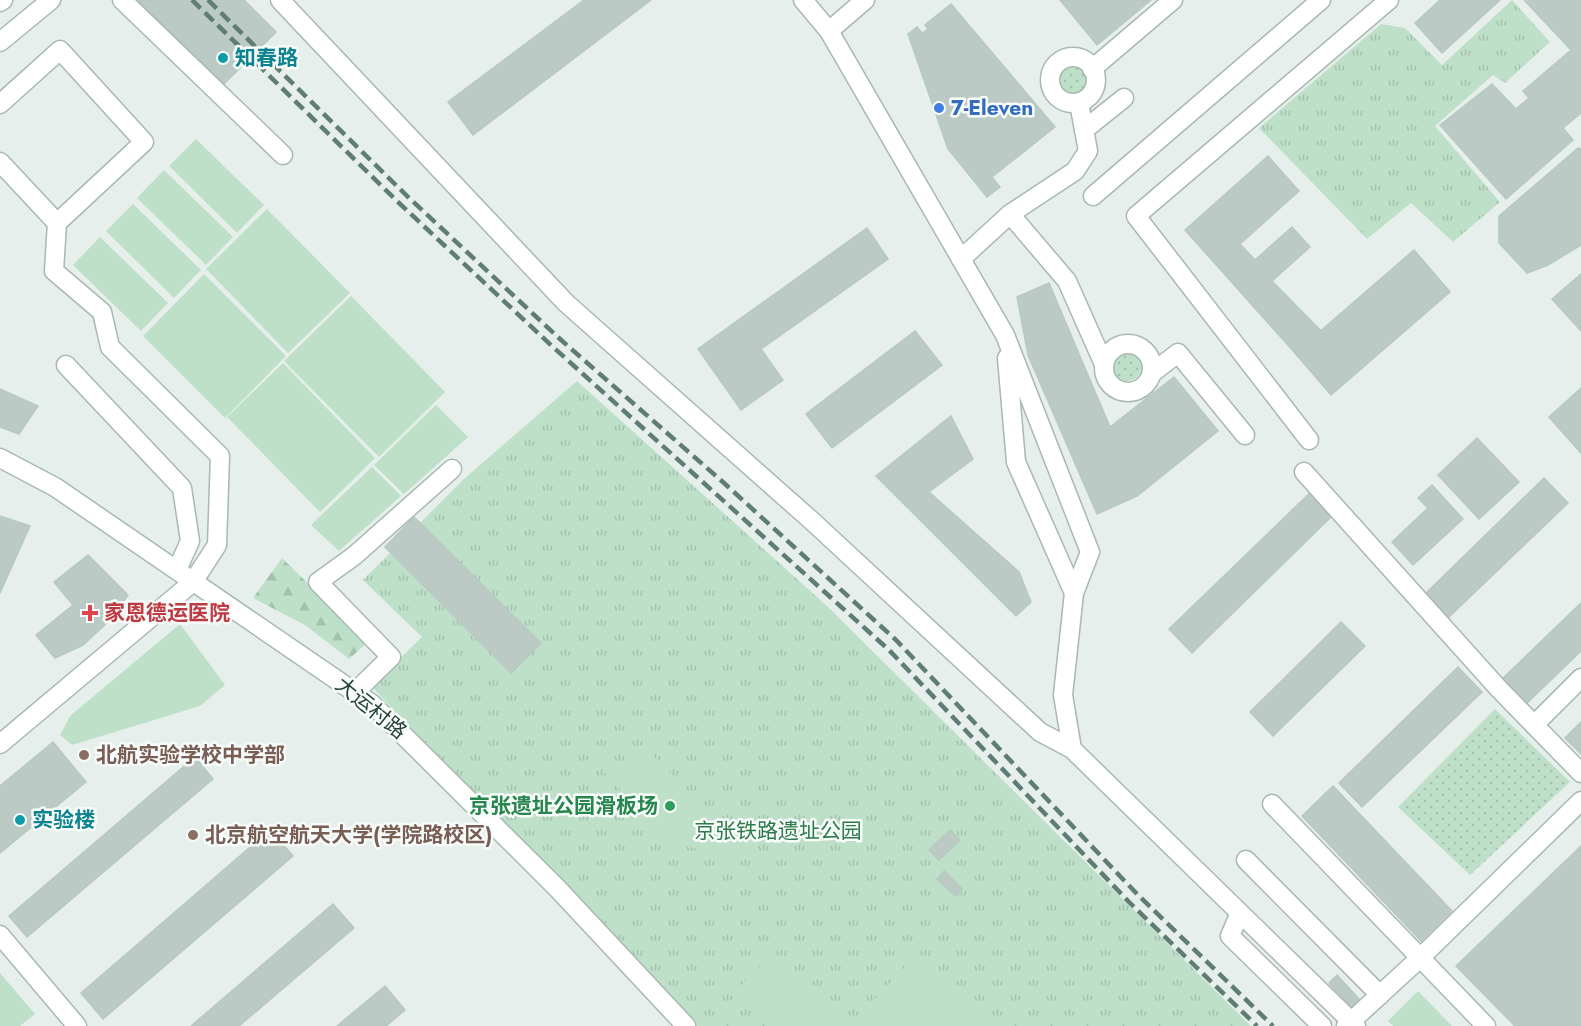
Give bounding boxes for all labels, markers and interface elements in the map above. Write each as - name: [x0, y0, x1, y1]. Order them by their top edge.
- place label: 知春路: [235, 43, 298, 73]
- marker: 知春路: [216, 51, 230, 65]
- place label: 7-Eleven: [951, 93, 1033, 123]
- marker: 7-Eleven: [932, 101, 946, 115]
- place label: 家恩德运医院: [104, 598, 230, 628]
- marker: 家恩德运医院: [81, 604, 99, 622]
- street label: 大运村路: [329, 670, 413, 746]
- place label: 北航实验学校中学部: [96, 740, 285, 770]
- marker: 北航实验学校中学部: [77, 748, 91, 762]
- place label: 京张遗址公园滑板场: [469, 791, 658, 821]
- marker: 京张遗址公园滑板场: [663, 799, 677, 813]
- place label: 实验楼: [32, 805, 95, 835]
- marker: 实验楼: [13, 813, 27, 827]
- park label: 京张铁路遗址公园: [694, 816, 862, 846]
- place label: 北京航空航天大学(学院路校区): [205, 820, 492, 850]
- marker: 北京航空航天大学(学院路校区): [186, 828, 200, 842]

